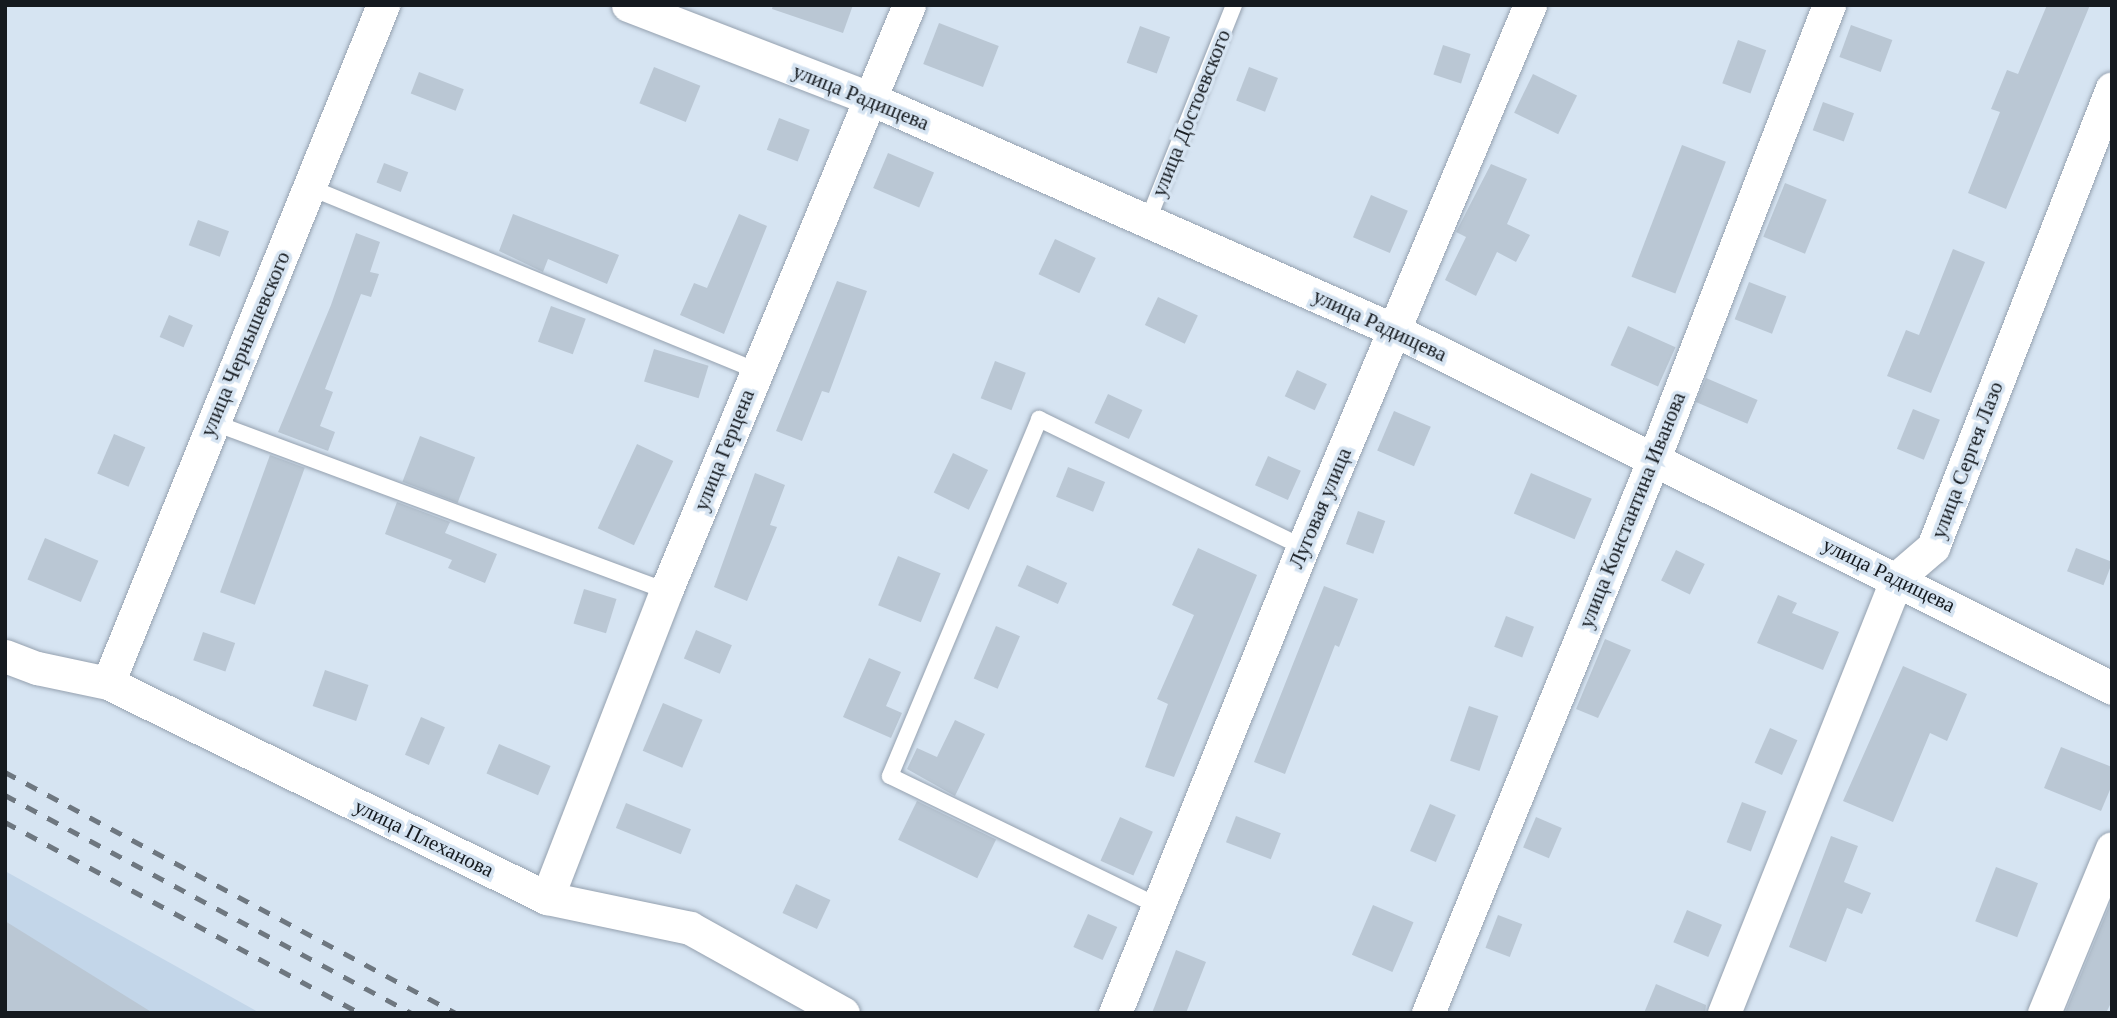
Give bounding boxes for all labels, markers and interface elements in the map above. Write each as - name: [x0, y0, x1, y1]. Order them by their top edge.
- street label: улица Достоевского: [1146, 26, 1236, 200]
- street label: улица Радищева: [789, 58, 933, 136]
- street label: улица Чернышевского: [195, 248, 295, 440]
- street label: улица Радищева: [1309, 283, 1451, 367]
- street label: улица Сергея Лазо: [1925, 378, 2009, 542]
- street label: улица Герцена: [688, 386, 760, 514]
- street label: улица Константина Иванова: [1573, 388, 1691, 632]
- street label: Луговая улица: [1283, 444, 1357, 572]
- street label: улица Радищева: [1819, 532, 1959, 618]
- street label: улица Плеханова: [350, 793, 498, 883]

